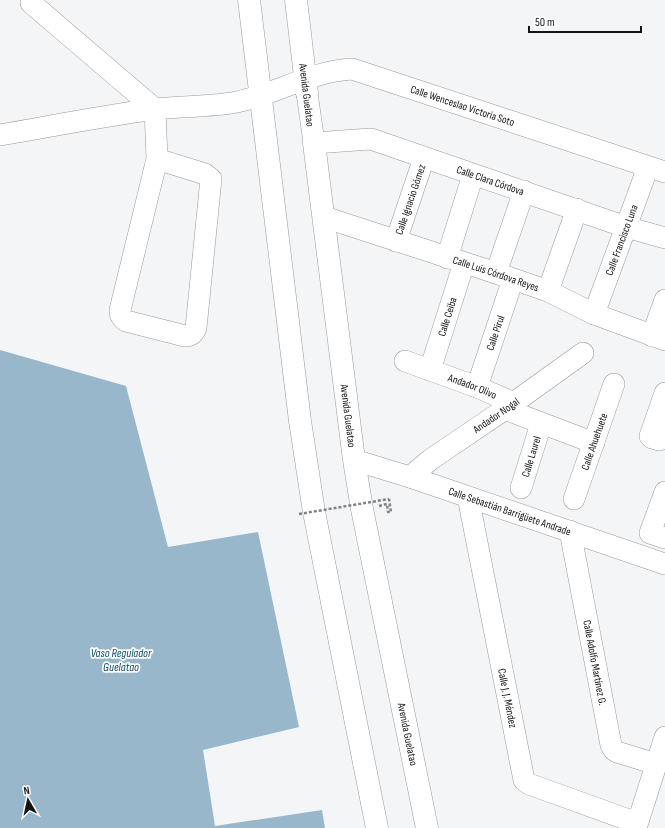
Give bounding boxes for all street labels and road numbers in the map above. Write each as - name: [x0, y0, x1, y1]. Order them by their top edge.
- street label: Avenida Guelatao: [296, 62, 317, 128]
- street label: Calle Wenceslao Victoria Soto: [409, 83, 517, 129]
- street label: Calle Ignacio Gómez: [393, 162, 428, 236]
- street label: Calle Clara Córdova: [455, 163, 526, 198]
- street label: Calle Francisco Luna: [603, 203, 641, 277]
- street label: Calle Luis Córdova Reyes: [451, 253, 541, 294]
- street label: Calle Ceiba: [435, 296, 460, 338]
- street label: Calle Pirul: [484, 314, 507, 352]
- street label: Andador Olivo: [445, 371, 499, 402]
- street label: Avenida Guelatao: [337, 383, 358, 449]
- street label: Andador Nogal: [470, 395, 522, 436]
- street label: Calle Ahuehuete: [579, 411, 610, 472]
- street label: Calle Laurel: [519, 435, 544, 479]
- street label: Calle Sebastián Barrigüete Andrade: [447, 485, 573, 538]
- street label: Calle Adolfo Martínez G.: [580, 619, 609, 707]
- street label: Calle J. J. Méndez: [495, 667, 520, 729]
- street label: Avenida Guelatao: [394, 701, 420, 767]

